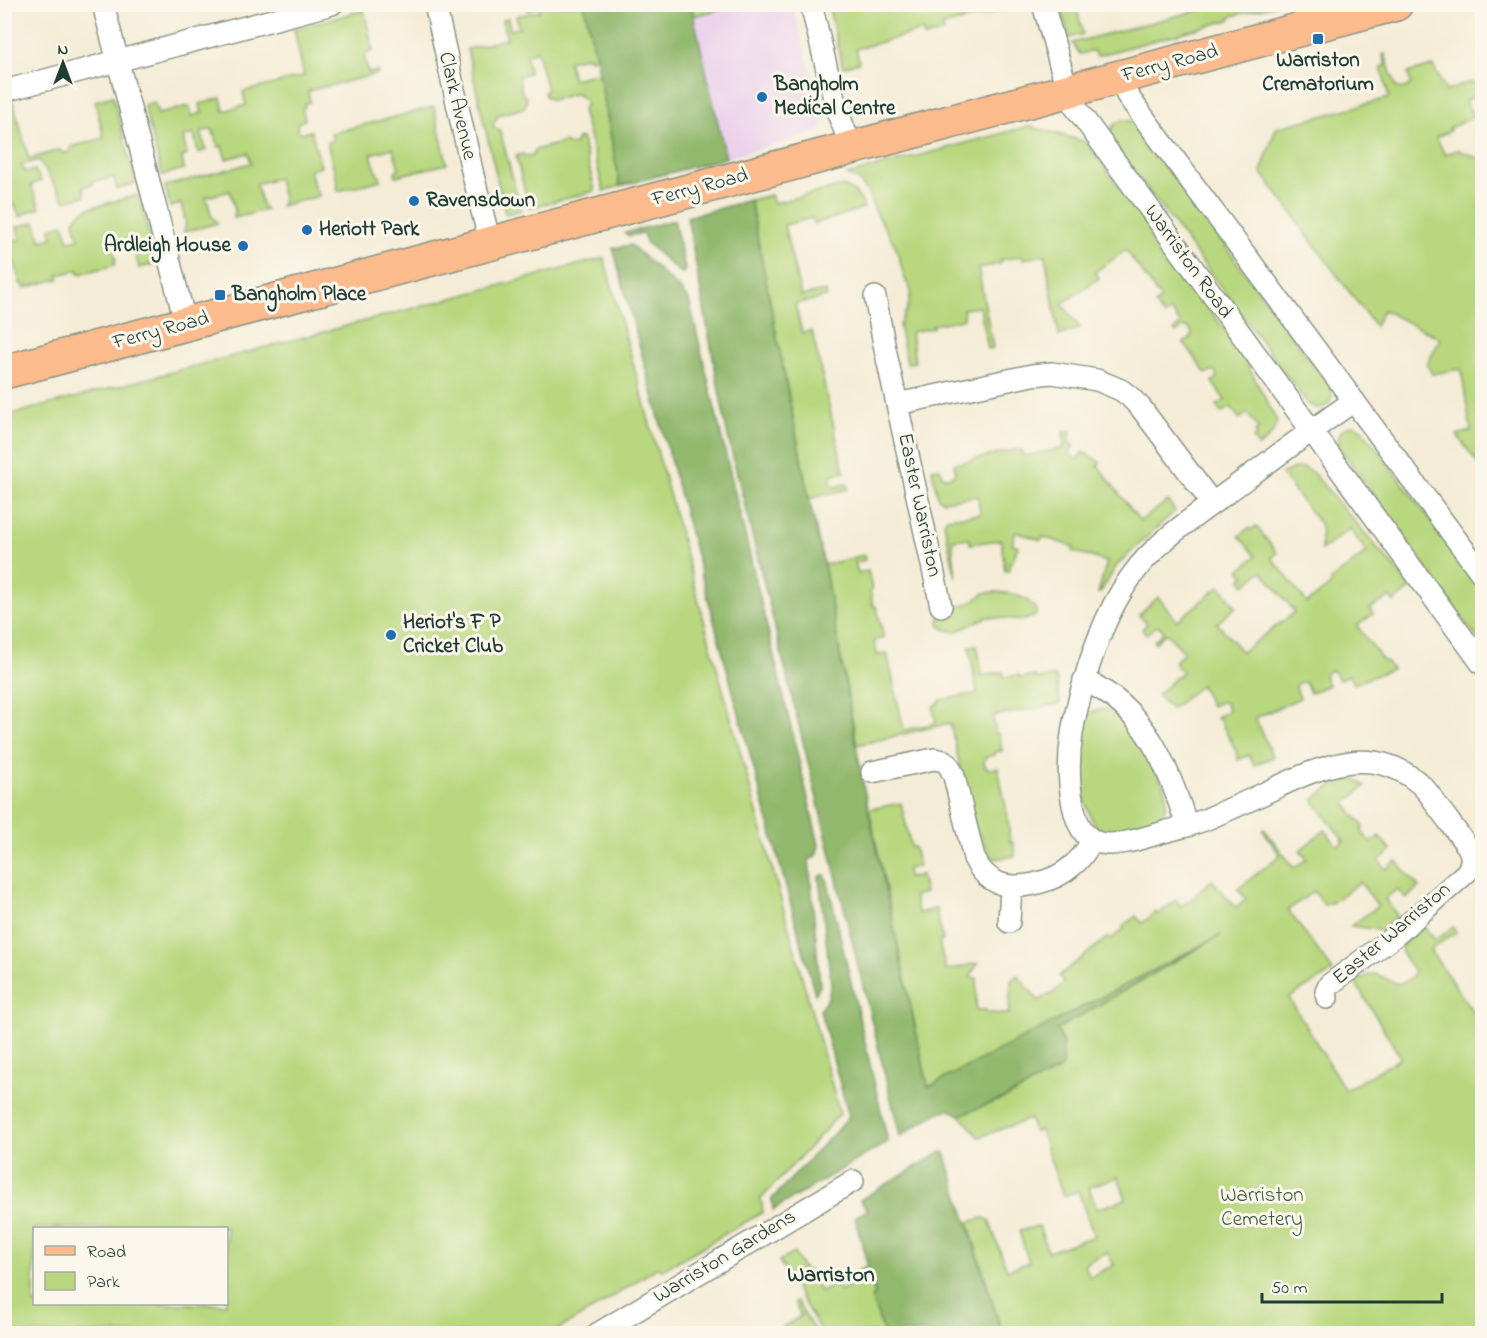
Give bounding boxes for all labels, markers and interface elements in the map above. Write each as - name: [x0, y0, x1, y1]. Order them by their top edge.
- marker: Warriston Crematorium: [1311, 32, 1325, 46]
- north arrow: [33, 33, 93, 93]
- street label: Ferry Road: [1118, 37, 1222, 93]
- text: N: [58, 38, 69, 62]
- place label: Warriston Crematorium: [1262, 46, 1374, 100]
- street label: Clark Avenue: [430, 49, 484, 164]
- place label: Bangholm Medical Centre: [773, 70, 896, 124]
- marker: Bangholm Medical Centre: [755, 90, 769, 104]
- street label: Ferry Road: [648, 161, 752, 217]
- place label: Ravensdown: [426, 186, 535, 216]
- marker: Ravensdown: [407, 194, 421, 208]
- street label: Warriston Road: [1136, 199, 1240, 325]
- place label: Heriott Park: [319, 215, 420, 245]
- marker: Heriott Park: [300, 223, 314, 237]
- place label: Ardleigh House: [104, 231, 232, 263]
- marker: Ardleigh House: [236, 239, 250, 253]
- place label: Bangholm Place: [231, 280, 367, 312]
- marker: Bangholm Place: [213, 288, 227, 302]
- street label: Ferry Road: [109, 304, 213, 360]
- street label: Easter Warriston: [889, 430, 949, 580]
- place label: Heriot's F P Cricket Club: [403, 608, 504, 662]
- marker: Heriot's F P Cricket Club: [384, 628, 398, 642]
- street label: Easter Warriston: [1326, 875, 1458, 993]
- park label: Warriston Cemetery: [1220, 1181, 1304, 1237]
- street label: Warriston Gardens: [648, 1202, 802, 1312]
- legend: [33, 1227, 228, 1305]
- text: Road: [87, 1240, 126, 1266]
- district label: Warriston: [787, 1260, 875, 1292]
- scale bar: [1262, 1266, 1442, 1304]
- text: Park: [87, 1270, 120, 1296]
- text: 50 m: [1271, 1276, 1308, 1302]

